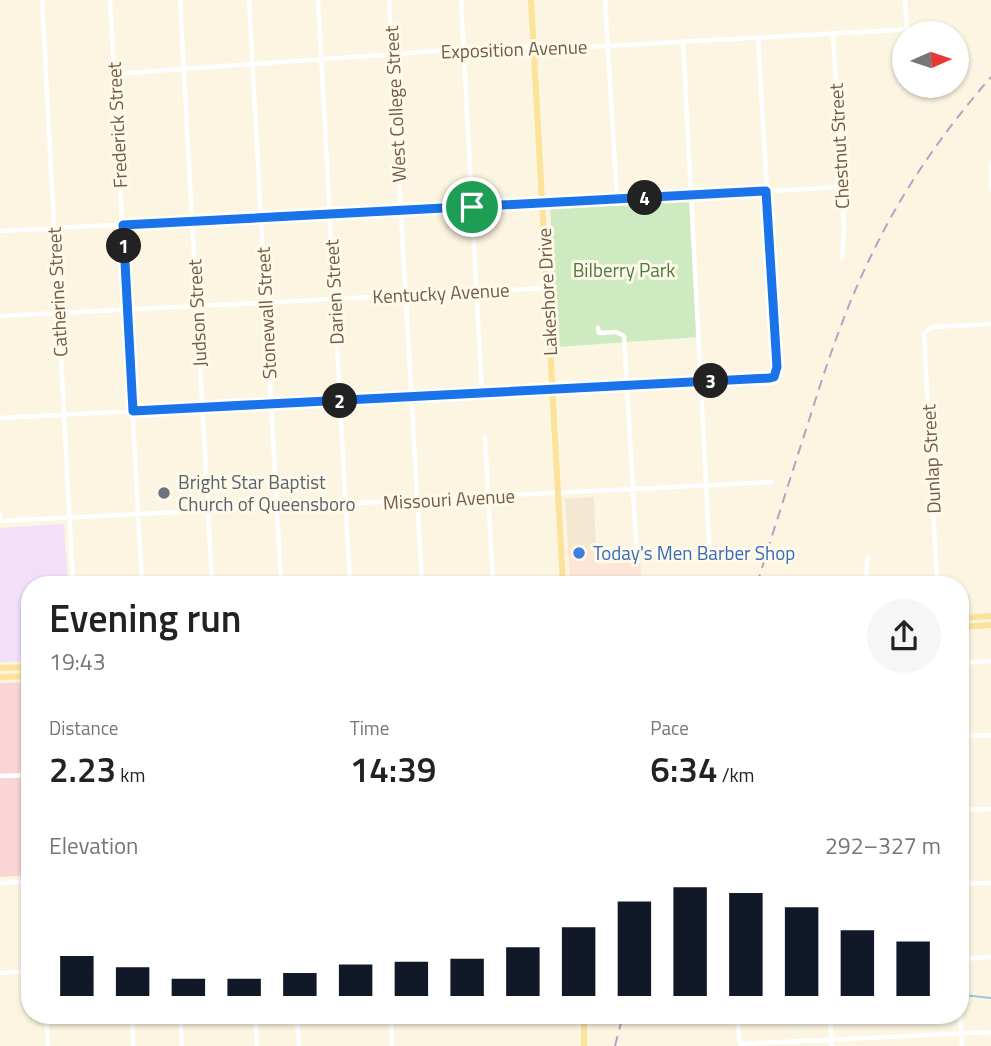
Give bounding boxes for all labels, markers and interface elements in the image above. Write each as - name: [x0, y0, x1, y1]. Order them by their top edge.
- north arrow: [892, 21, 970, 98]
- map controls: [892, 21, 969, 98]
- street label: West College Street: [376, 25, 413, 183]
- street label: Exposition Avenue: [440, 31, 588, 66]
- street label: Frederick Street: [99, 61, 134, 189]
- street label: Chestnut Street: [821, 82, 856, 210]
- pin: [442, 177, 502, 237]
- pin: 4: [628, 180, 662, 216]
- text: 4: [639, 183, 650, 212]
- icon: arrive: [453, 188, 491, 226]
- street label: Catherine Street: [39, 226, 74, 358]
- street label: Lakeshore Drive: [529, 227, 564, 357]
- pin: 1: [106, 229, 142, 264]
- text: 1: [118, 231, 129, 260]
- street label: Darien Street: [316, 238, 351, 345]
- street label: Stonewall Street: [248, 246, 283, 380]
- park label: Bilberry Park: [573, 255, 675, 284]
- street label: Judson Street: [179, 258, 214, 368]
- street label: Kentucky Avenue: [372, 274, 510, 311]
- pin: 3: [694, 364, 728, 398]
- text: 3: [705, 366, 716, 395]
- pin: 2: [322, 384, 358, 418]
- text: 2: [334, 386, 345, 415]
- street label: Dunlap Street: [913, 403, 948, 515]
- place label: Bright Star Baptist Church of Queensboro: [178, 467, 355, 518]
- street label: Missouri Avenue: [382, 481, 516, 516]
- marker: Bright Star Baptist Church of Queensboro: [156, 485, 172, 501]
- place label: Today's Men Barber Shop: [593, 538, 795, 567]
- marker: Today's Men Barber Shop: [571, 545, 587, 561]
- text: Evening run: [49, 589, 242, 647]
- button: share: [867, 599, 941, 673]
- text: 19:43: [49, 644, 106, 679]
- text: Distance: [49, 713, 118, 742]
- text: Time: [350, 713, 389, 742]
- text: Pace: [650, 713, 689, 742]
- text: 2.23: [49, 742, 116, 796]
- text: 14:39: [350, 742, 436, 796]
- text: 6:34: [650, 742, 718, 796]
- text: km: [116, 760, 145, 789]
- text: /km: [718, 760, 755, 789]
- text: Elevation: [49, 828, 138, 863]
- text: 292–327 m: [825, 828, 941, 863]

